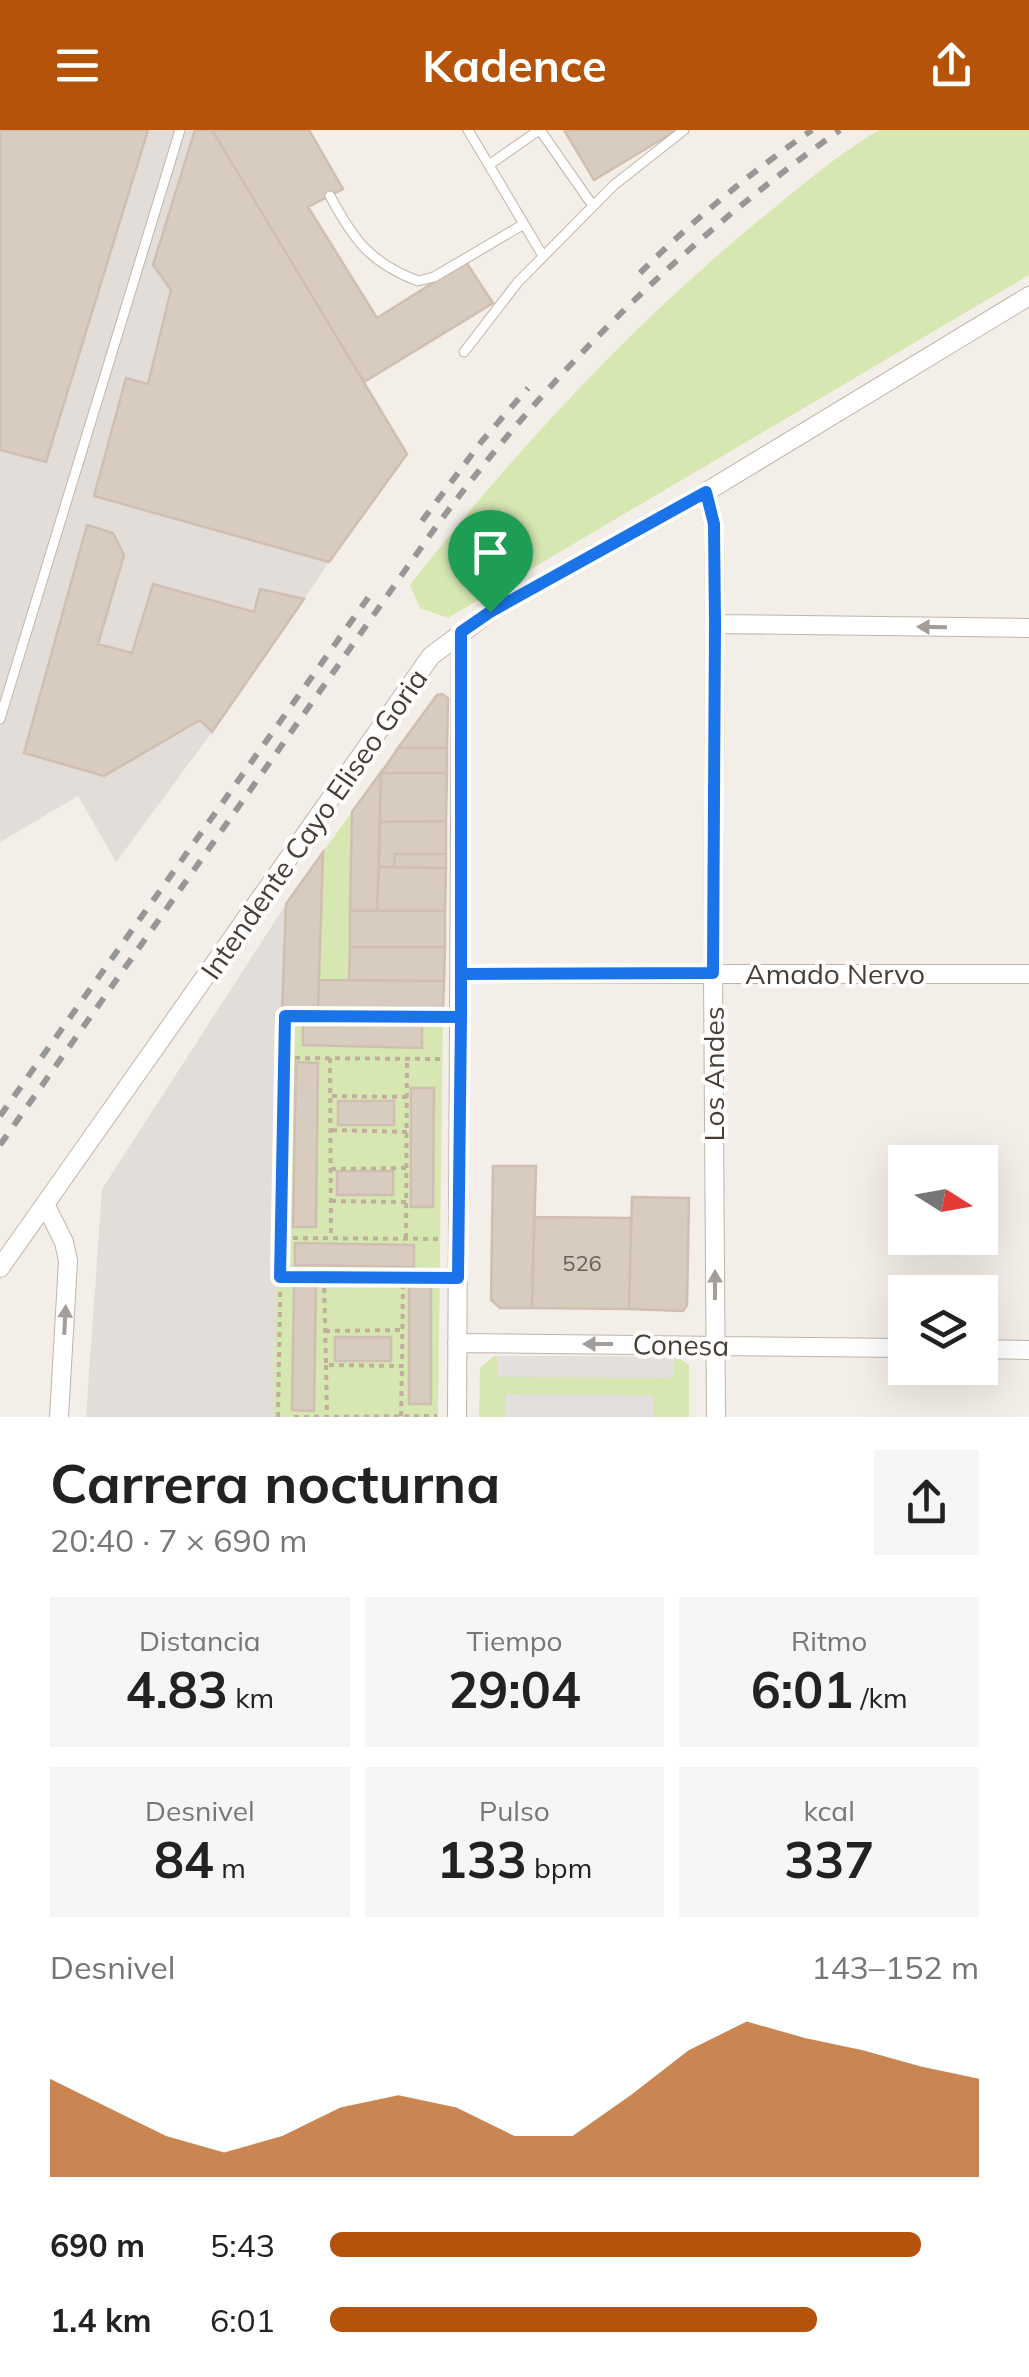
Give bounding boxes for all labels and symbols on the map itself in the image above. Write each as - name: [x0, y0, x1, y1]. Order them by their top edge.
- pin: [448, 510, 533, 613]
- one-way arrow: [915, 618, 947, 634]
- street label: Intendente Cayo Eliseo Goria: [193, 662, 434, 986]
- street label: Amado Nervo: [745, 956, 925, 991]
- street label: Los Andes: [696, 1006, 731, 1142]
- north arrow: [888, 1145, 998, 1255]
- house number: 526: [562, 1249, 602, 1277]
- one-way arrow: [707, 1268, 723, 1300]
- one-way arrow: [57, 1303, 73, 1335]
- street label: Conesa: [632, 1326, 730, 1363]
- one-way arrow: [581, 1336, 613, 1352]

